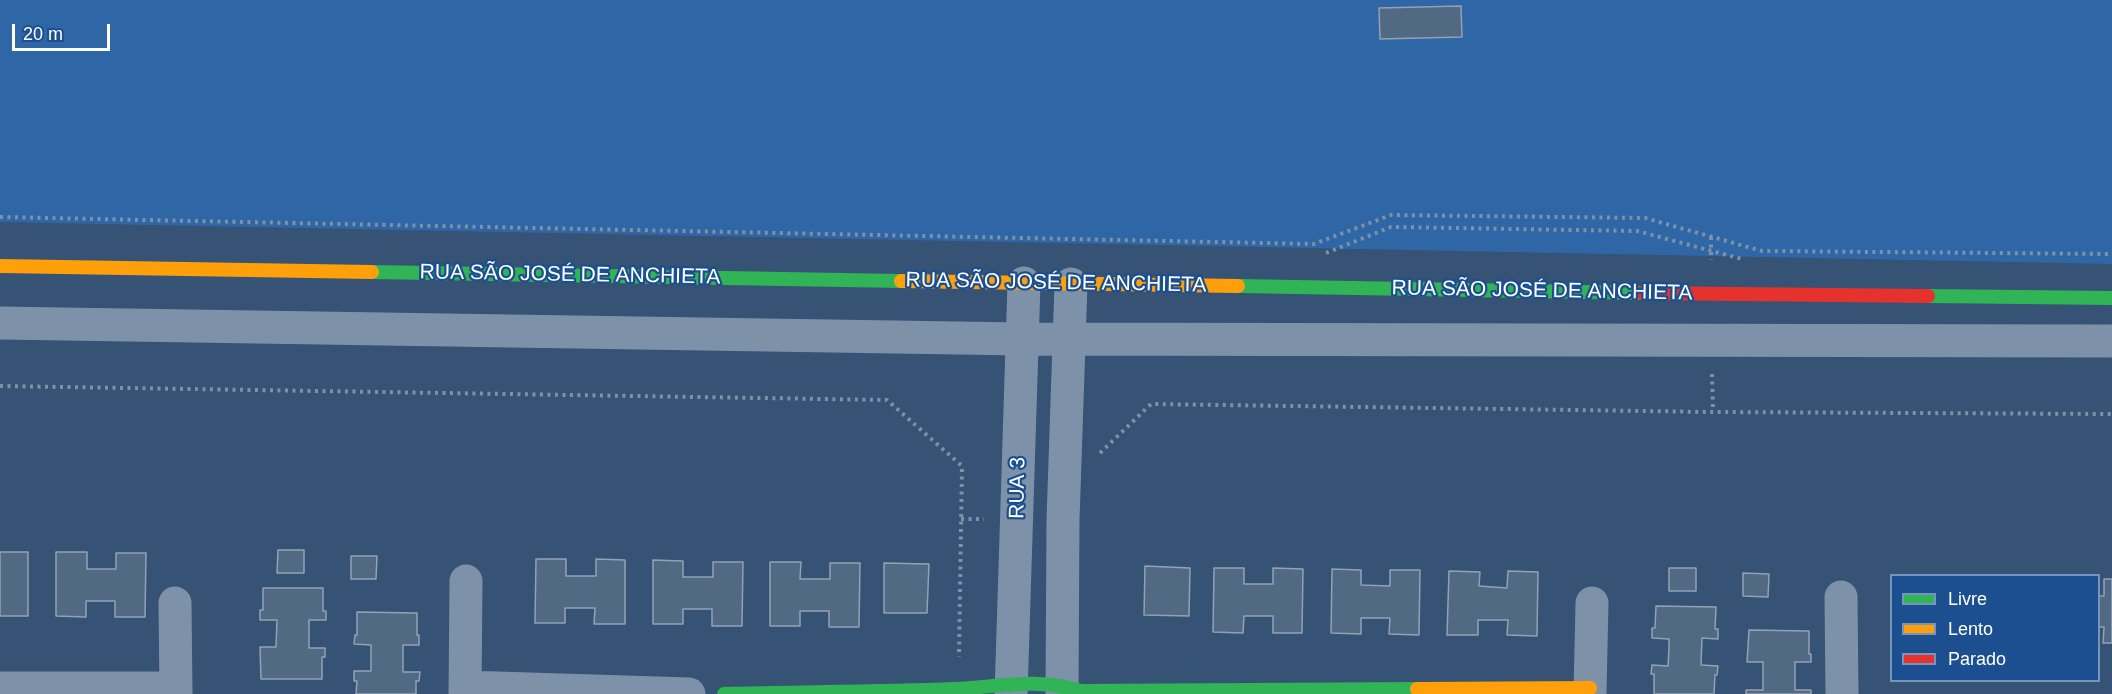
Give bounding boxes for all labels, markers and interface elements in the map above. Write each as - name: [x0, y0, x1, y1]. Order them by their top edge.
- scale bar: [15, 12, 112, 50]
- text: 20 m: [23, 24, 63, 44]
- street label: RUA SÃO JOSÉ DE ANCHIETA: [419, 260, 721, 290]
- street label: RUA SÃO JOSÉ DE ANCHIETA: [905, 268, 1207, 298]
- street label: RUA SÃO JOSÉ DE ANCHIETA: [1391, 276, 1693, 306]
- street label: RUA 3: [1005, 457, 1031, 519]
- legend: [1890, 574, 2100, 682]
- text: Livre: [1948, 589, 1987, 609]
- text: Lento: [1948, 619, 1993, 639]
- text: Parado: [1948, 649, 2006, 669]

